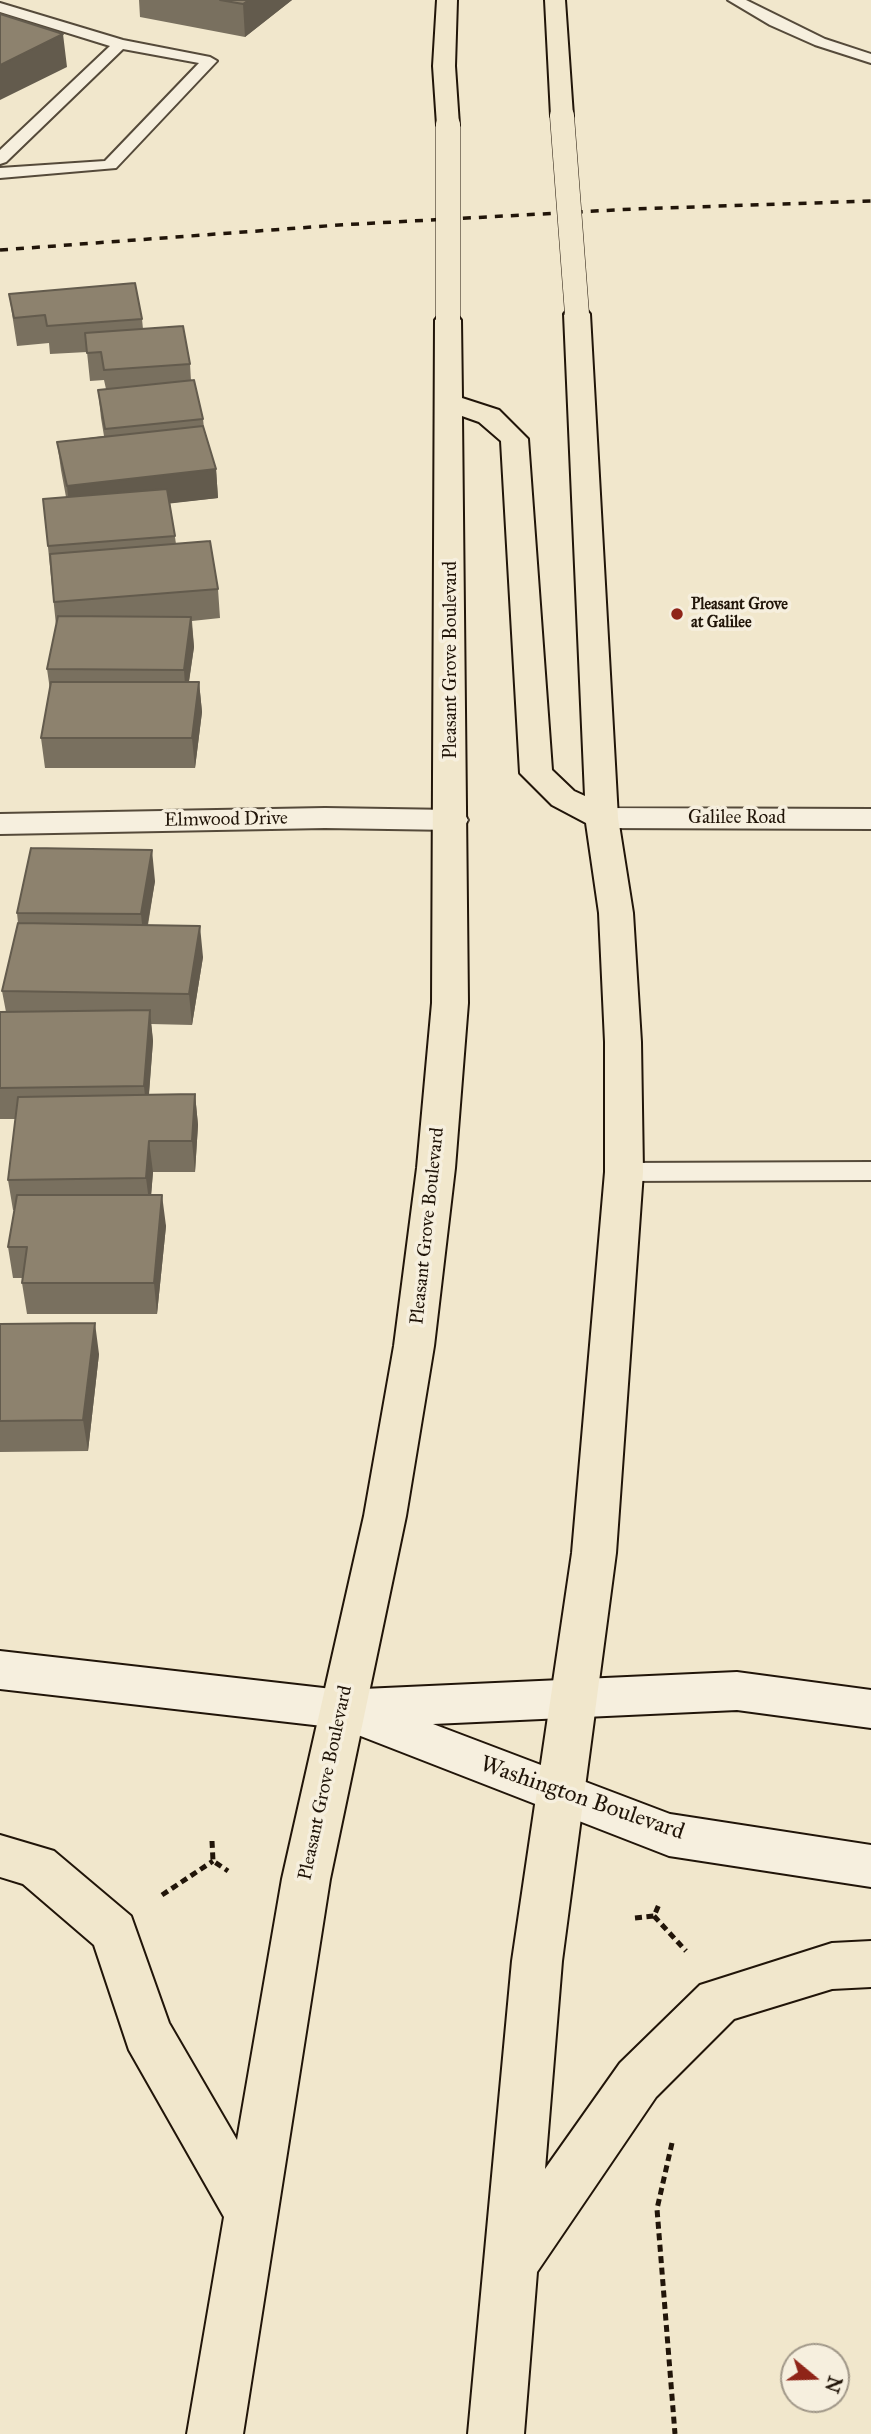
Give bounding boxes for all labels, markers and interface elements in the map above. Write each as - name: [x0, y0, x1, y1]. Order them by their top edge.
- street label: Pleasant Grove Boulevard: [440, 561, 462, 759]
- place label: Pleasant Grove at Galilee: [691, 595, 788, 633]
- marker: Pleasant Grove at Galilee: [669, 606, 685, 622]
- street label: Galilee Road: [688, 807, 786, 829]
- street label: Elmwood Drive: [164, 808, 288, 832]
- street label: Pleasant Grove Boulevard: [406, 1126, 450, 1326]
- street label: Pleasant Grove Boulevard: [294, 1684, 358, 1882]
- street label: Washington Boulevard: [476, 1751, 688, 1847]
- north arrow: [780, 2343, 850, 2413]
- text: N: [820, 2373, 847, 2396]

